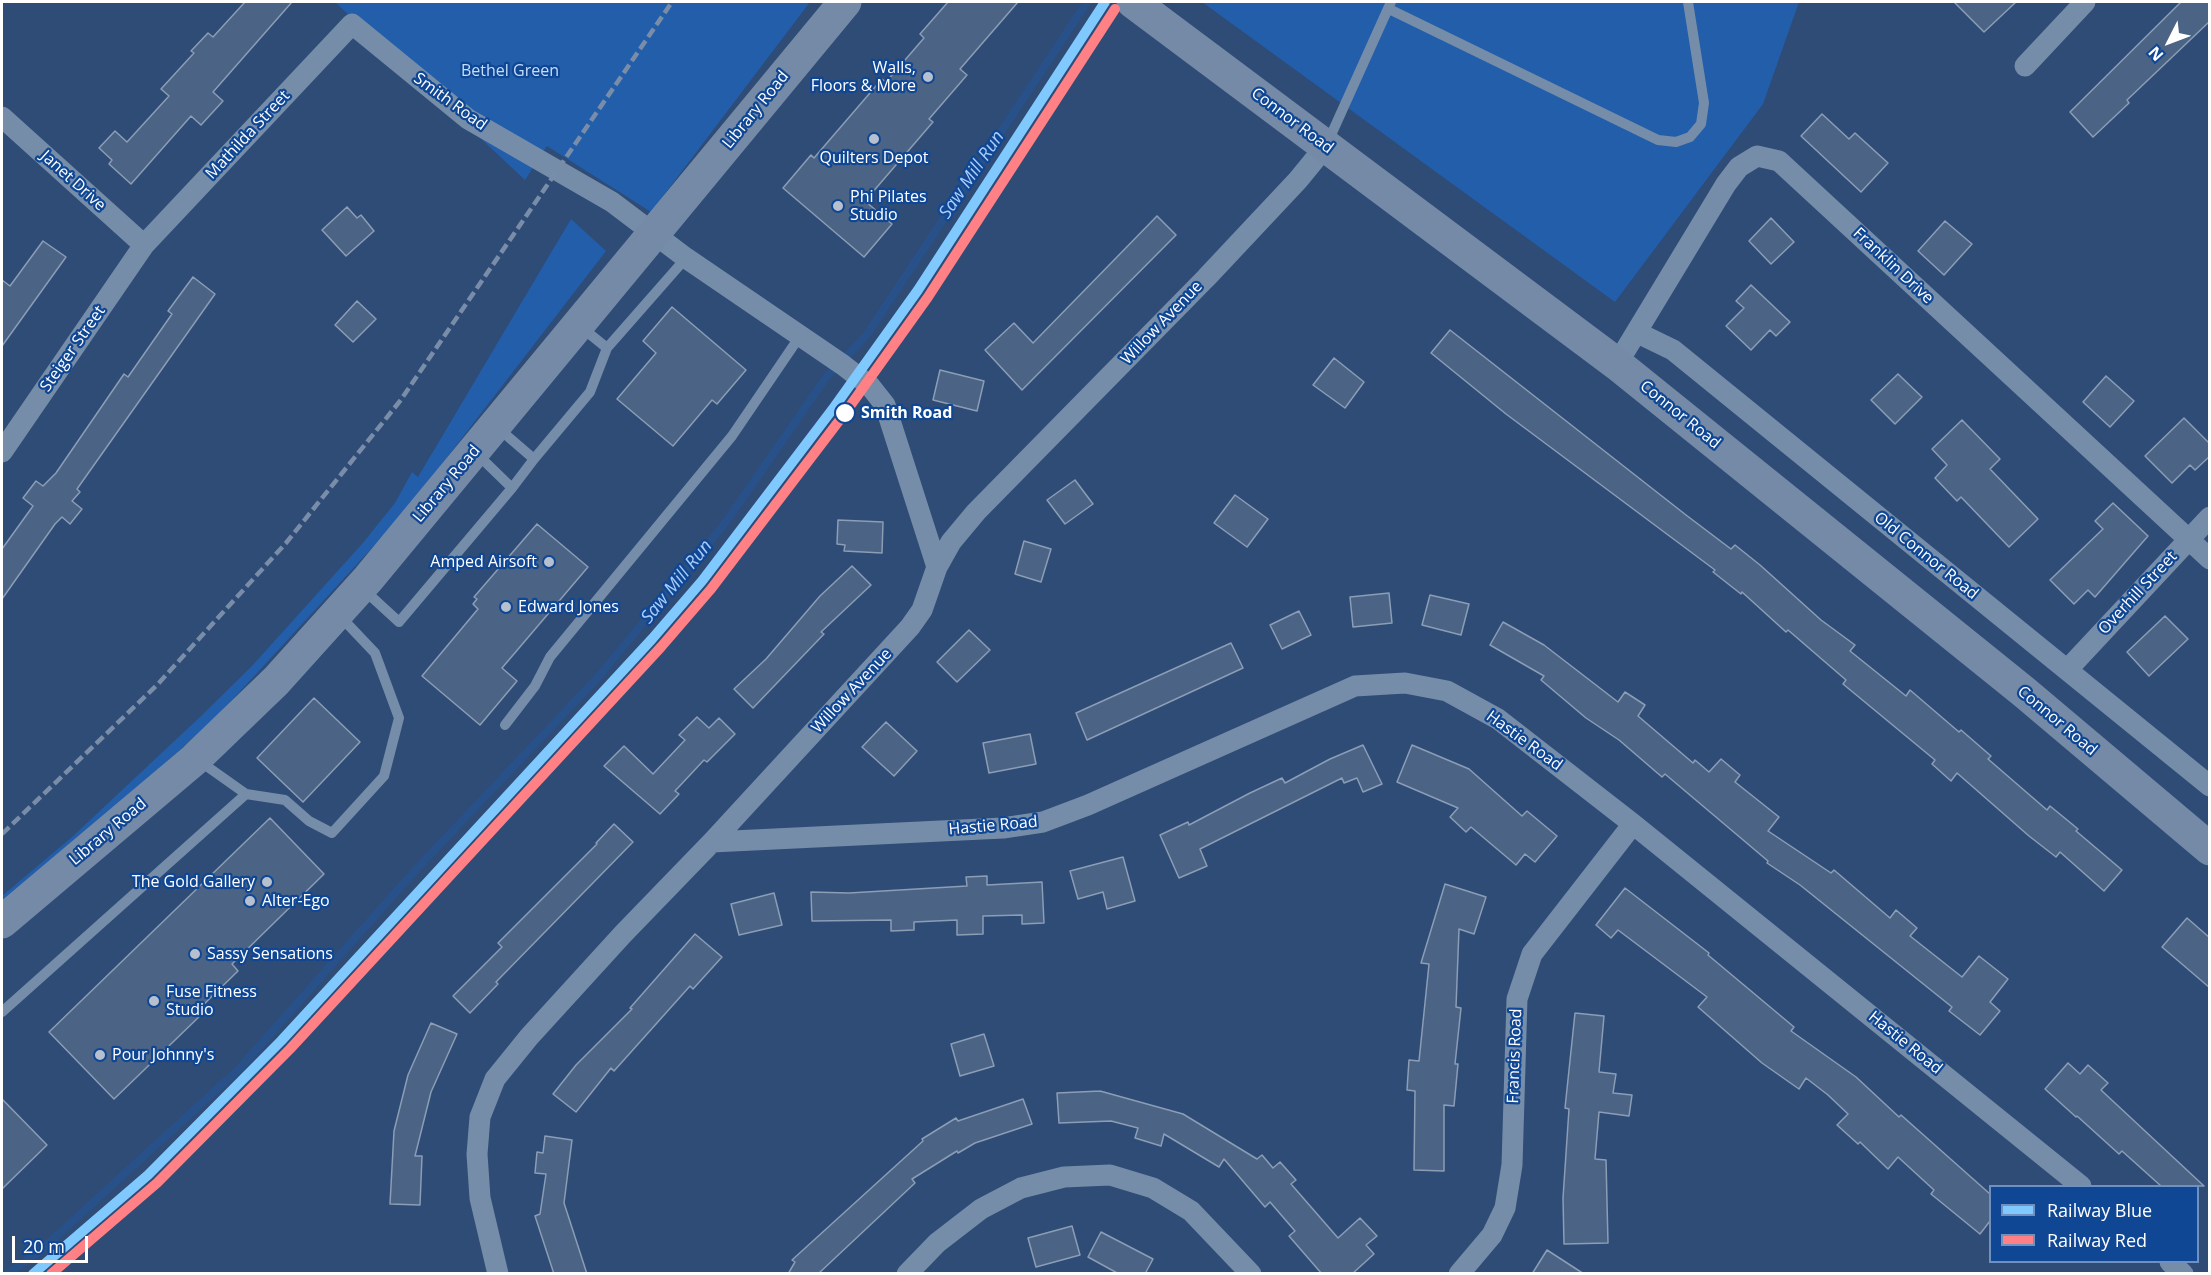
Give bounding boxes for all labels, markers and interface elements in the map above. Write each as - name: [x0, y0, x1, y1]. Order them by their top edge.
- north arrow: [2139, 12, 2199, 72]
- text: N: [2143, 42, 2168, 66]
- place label: Walls, Floors & More: [811, 58, 916, 96]
- park label: Bethel Green: [461, 61, 559, 81]
- street label: Library Road: [719, 67, 793, 153]
- street label: Smith Road: [410, 69, 490, 135]
- marker: Walls, Floors & More: [921, 70, 935, 84]
- street label: Connor Road: [1247, 84, 1337, 158]
- street label: Mathilda Street: [202, 87, 294, 183]
- water label: Saw Mill Run: [935, 127, 1009, 223]
- marker: Quilters Depot: [867, 132, 881, 146]
- street label: Janet Drive: [36, 147, 110, 215]
- place label: Quilters Depot: [819, 148, 929, 168]
- place label: Phi Pilates Studio: [850, 187, 927, 225]
- marker: Phi Pilates Studio: [831, 199, 845, 213]
- street label: Franklin Drive: [1849, 224, 1937, 308]
- street label: Willow Avenue: [1117, 277, 1207, 369]
- street label: Steiger Street: [36, 302, 110, 396]
- street label: Connor Road: [1636, 377, 1724, 453]
- marker: Smith Road: [834, 402, 856, 424]
- place label: Smith Road: [861, 403, 952, 423]
- street label: Library Road: [409, 442, 485, 526]
- street label: Old Connor Road: [1870, 508, 1982, 604]
- water label: Saw Mill Run: [637, 536, 717, 628]
- street label: Overhill Street: [2095, 547, 2181, 639]
- place label: Amped Airsoft: [430, 552, 537, 572]
- marker: Amped Airsoft: [542, 555, 556, 569]
- place label: Edward Jones: [518, 597, 619, 617]
- marker: Edward Jones: [499, 600, 513, 614]
- street label: Willow Avenue: [808, 645, 896, 737]
- street label: Connor Road: [2013, 682, 2101, 760]
- street label: Hastie Road: [1482, 707, 1566, 775]
- street label: Library Road: [66, 794, 150, 870]
- street label: Hastie Road: [948, 813, 1038, 839]
- place label: The Gold Gallery: [132, 872, 255, 892]
- marker: The Gold Gallery: [260, 875, 274, 889]
- place label: Alter-Ego: [262, 891, 330, 911]
- marker: Alter-Ego: [243, 894, 257, 908]
- place label: Sassy Sensations: [207, 944, 333, 964]
- marker: Sassy Sensations: [188, 947, 202, 961]
- place label: Fuse Fitness Studio: [166, 982, 257, 1020]
- marker: Fuse Fitness Studio: [147, 994, 161, 1008]
- street label: Hastie Road: [1864, 1007, 1946, 1079]
- street label: Francis Road: [1504, 1008, 1526, 1104]
- place label: Pour Johnny's: [112, 1045, 214, 1065]
- marker: Pour Johnny's: [93, 1048, 107, 1062]
- legend: [1989, 1185, 2199, 1263]
- text: Railway Blue: [2047, 1198, 2152, 1222]
- scale bar: [15, 1224, 92, 1262]
- text: Railway Red: [2047, 1228, 2147, 1252]
- text: 20 m: [23, 1234, 65, 1258]

